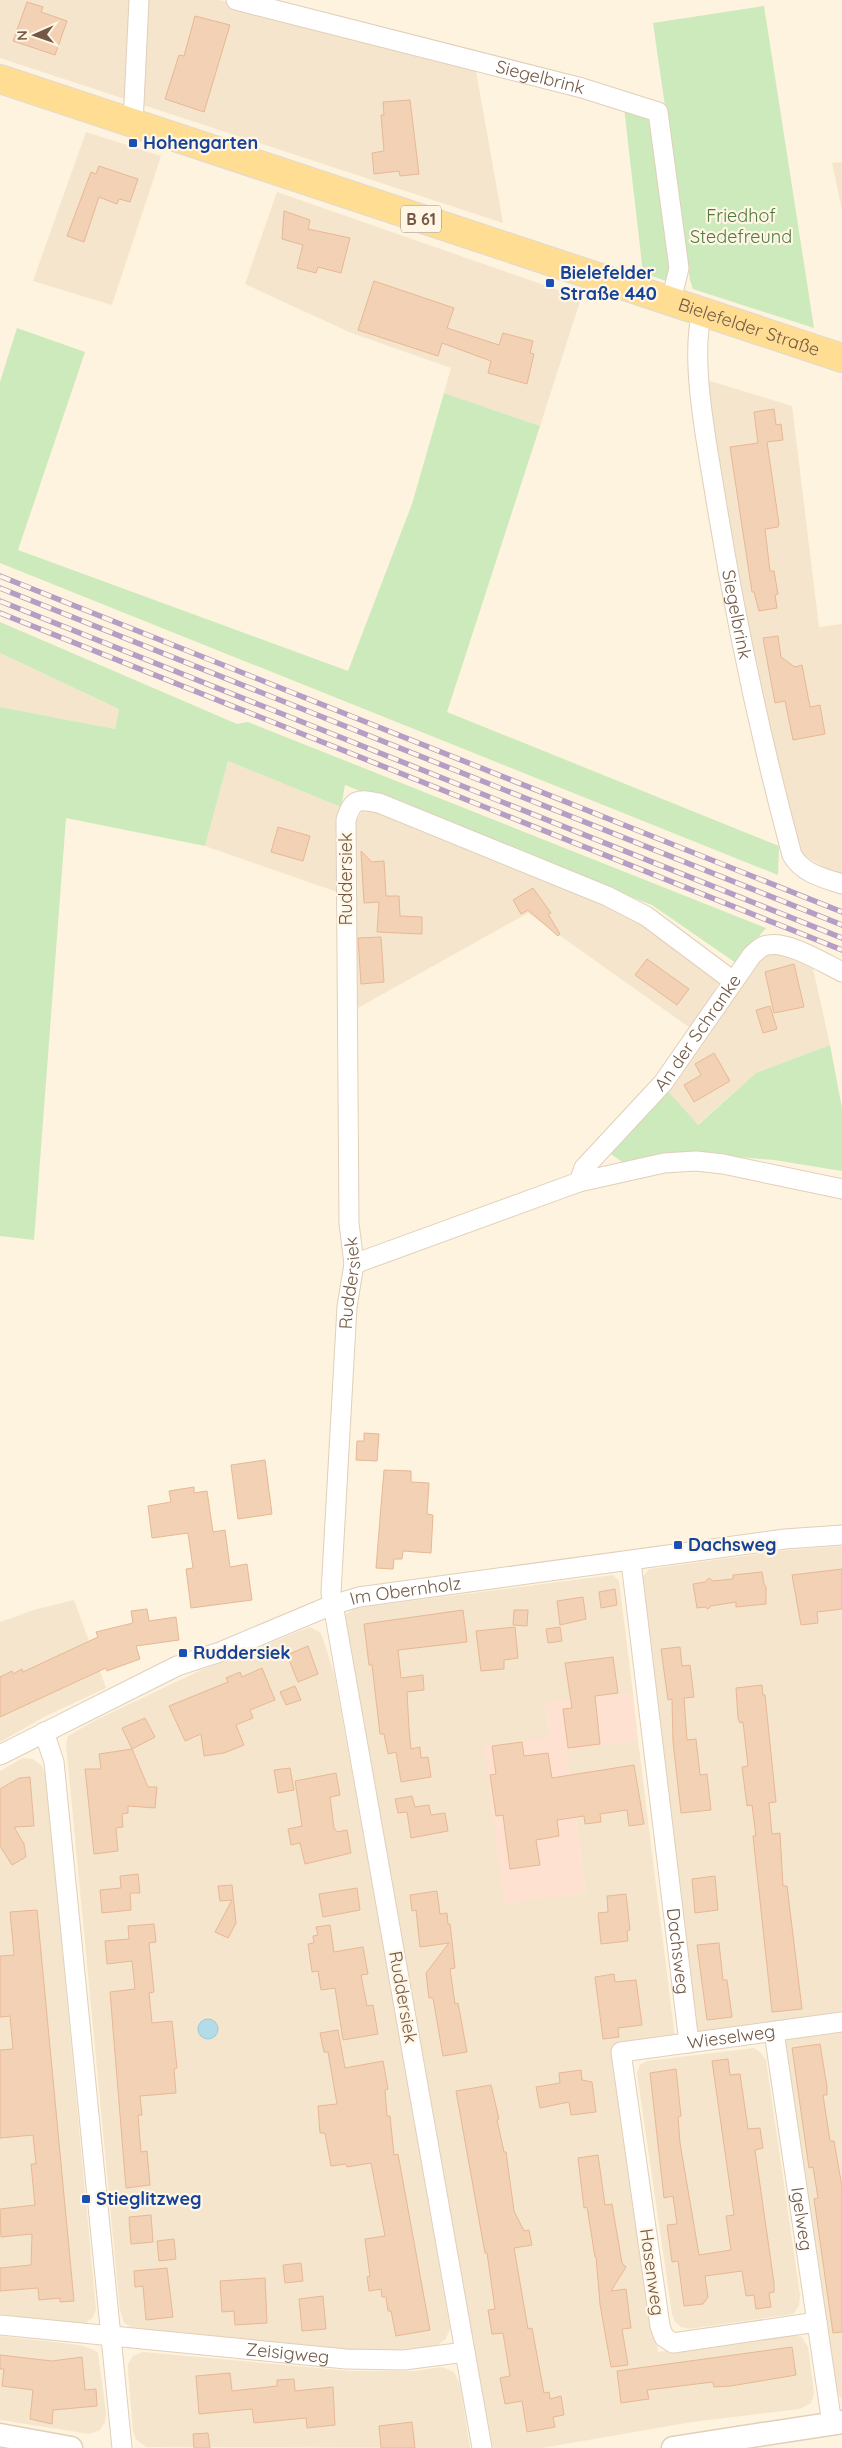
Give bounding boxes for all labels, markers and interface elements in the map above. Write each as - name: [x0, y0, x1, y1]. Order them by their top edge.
- north arrow: [10, 10, 60, 60]
- text: N: [13, 30, 31, 41]
- street label: Siegelbrink: [493, 55, 587, 99]
- place label: Hohengarten: [143, 131, 258, 154]
- marker: Hohengarten: [127, 137, 139, 149]
- park label: Friedhof Stedefreund: [690, 204, 792, 248]
- road number: B 61: [401, 205, 441, 232]
- place label: Bielefelder Straße 440: [560, 261, 657, 305]
- marker: Bielefelder Straße 440: [544, 277, 556, 289]
- street label: Bielefelder Straße: [675, 293, 823, 361]
- street label: Siegelbrink: [717, 568, 757, 661]
- street label: Ruddersiek: [334, 832, 357, 926]
- street label: An der Schranke: [649, 970, 746, 1096]
- street label: Ruddersiek: [334, 1236, 365, 1330]
- place label: Dachsweg: [688, 1533, 777, 1556]
- marker: Dachsweg: [672, 1539, 684, 1551]
- street label: Im Obernholz: [347, 1571, 463, 1610]
- place label: Ruddersiek: [193, 1641, 291, 1664]
- marker: Ruddersiek: [177, 1647, 189, 1659]
- street label: Dachsweg: [662, 1907, 695, 1996]
- street label: Ruddersiek: [384, 1949, 423, 2045]
- street label: Wieselweg: [686, 2019, 777, 2054]
- street label: Igelweg: [786, 2185, 818, 2252]
- place label: Stieglitzweg: [96, 2187, 201, 2210]
- marker: Stieglitzweg: [80, 2193, 92, 2205]
- street label: Hasenweg: [635, 2227, 670, 2317]
- street label: Zeisigweg: [245, 2337, 331, 2368]

